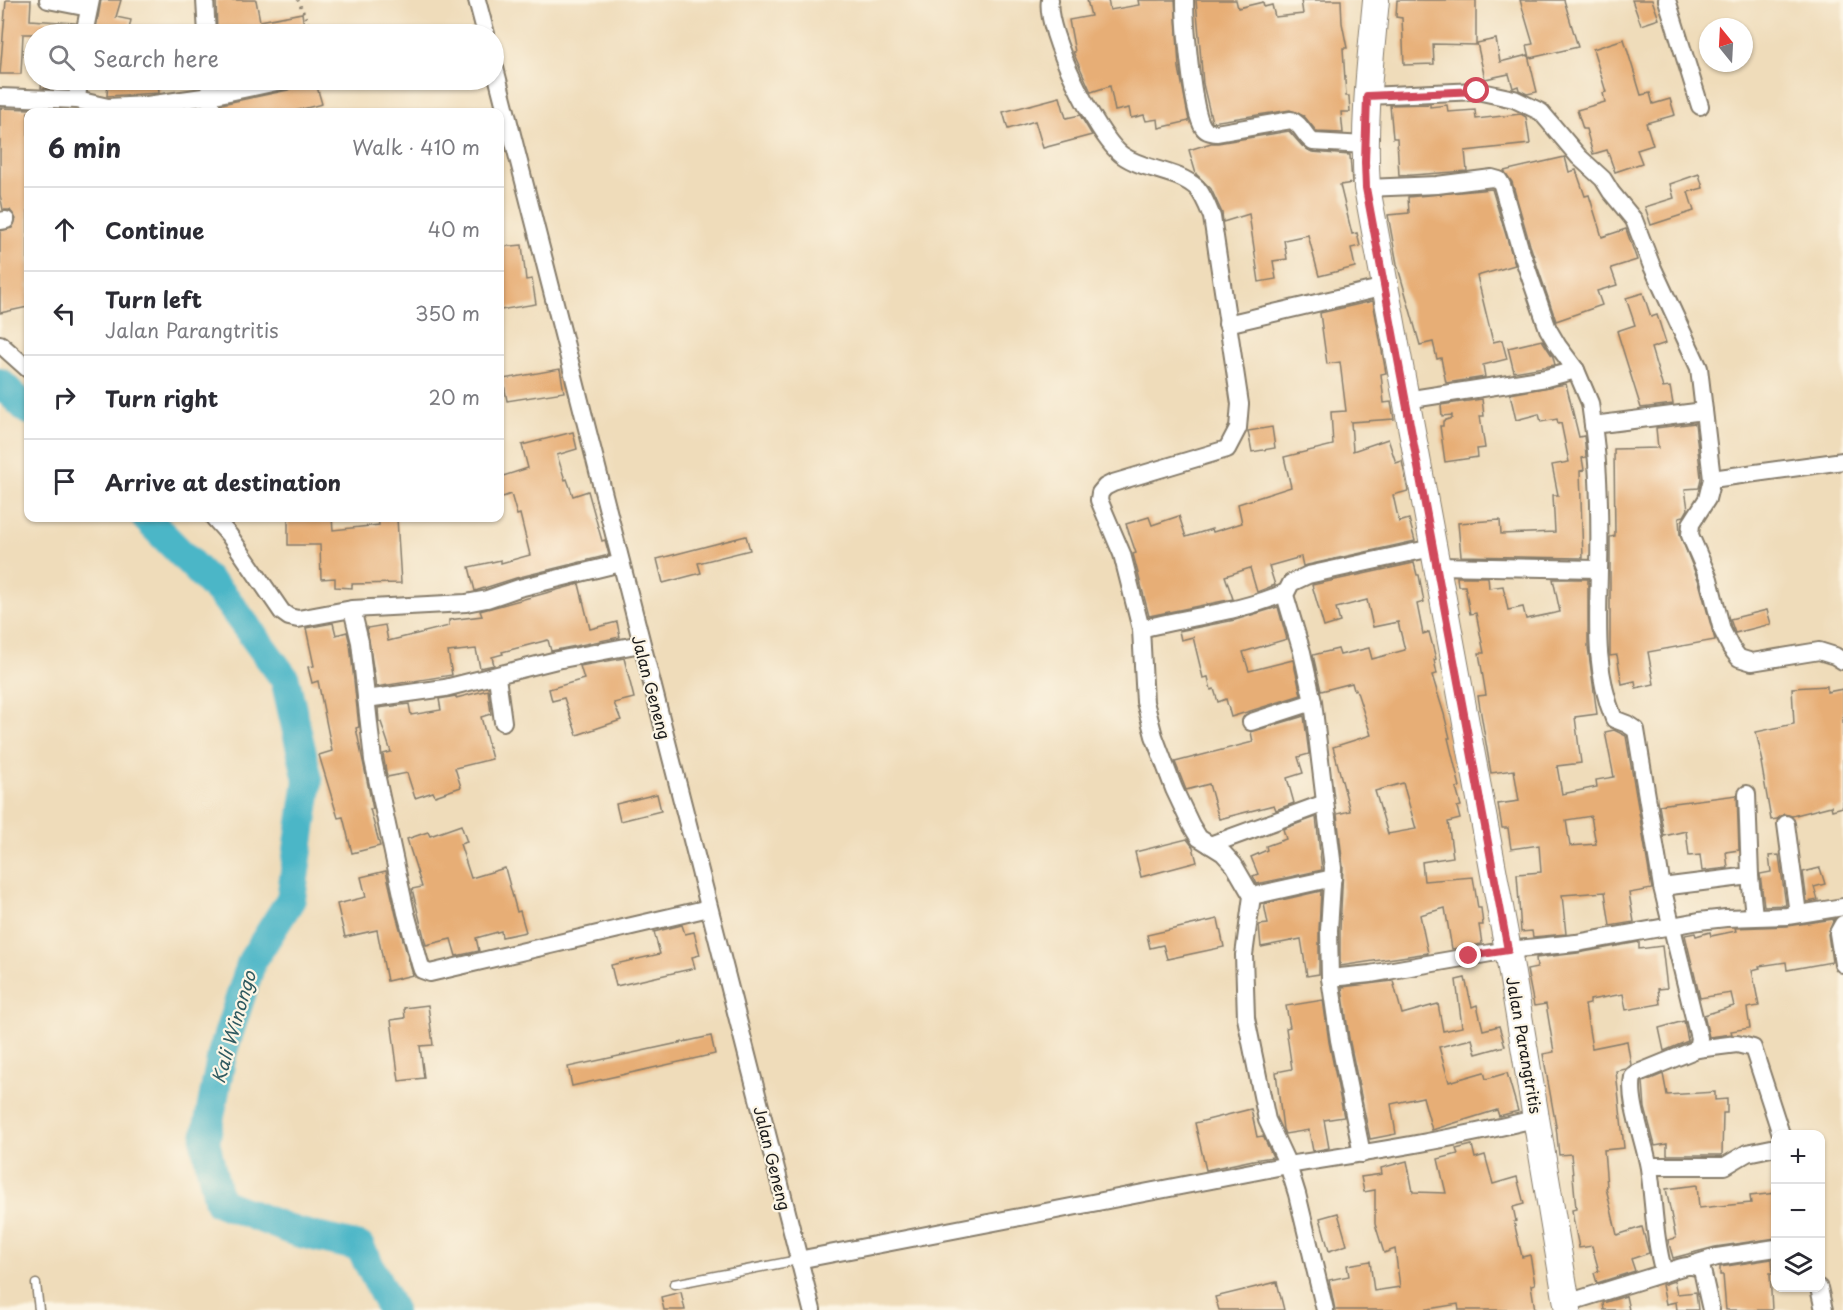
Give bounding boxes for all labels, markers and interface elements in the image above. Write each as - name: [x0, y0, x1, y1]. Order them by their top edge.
- north arrow: [1699, 18, 1753, 72]
- search box: [24, 24, 504, 90]
- icon: search: [45, 41, 78, 74]
- text: Search here: [93, 41, 219, 74]
- route start: [1463, 77, 1489, 103]
- text: 6 min: [48, 128, 121, 167]
- text: Walk · 410 m: [352, 132, 480, 162]
- icon: ahead: [48, 213, 81, 246]
- text: Continue: [105, 213, 204, 246]
- text: 40 m: [428, 214, 480, 244]
- text: Turn left: [105, 282, 202, 315]
- icon: left: [48, 297, 81, 330]
- text: 350 m: [415, 298, 480, 328]
- text: Jalan Parangtritis: [105, 315, 279, 345]
- icon: right: [48, 381, 81, 414]
- text: Turn right: [105, 381, 218, 414]
- text: 20 m: [428, 382, 480, 412]
- icon: arrive: [48, 465, 81, 498]
- text: Arrive at destination: [105, 465, 341, 498]
- street label: Jalan Geneng: [627, 632, 677, 742]
- route end: [1455, 942, 1481, 968]
- water label: Kali Winongo: [204, 967, 262, 1086]
- street label: Jalan Parangtritis: [1501, 975, 1549, 1115]
- street label: Jalan Geneng: [748, 1103, 798, 1213]
- map controls: [1771, 1130, 1825, 1292]
- button: +: [1771, 1130, 1825, 1184]
- button: −: [1771, 1184, 1825, 1238]
- button: layers: [1771, 1238, 1825, 1292]

